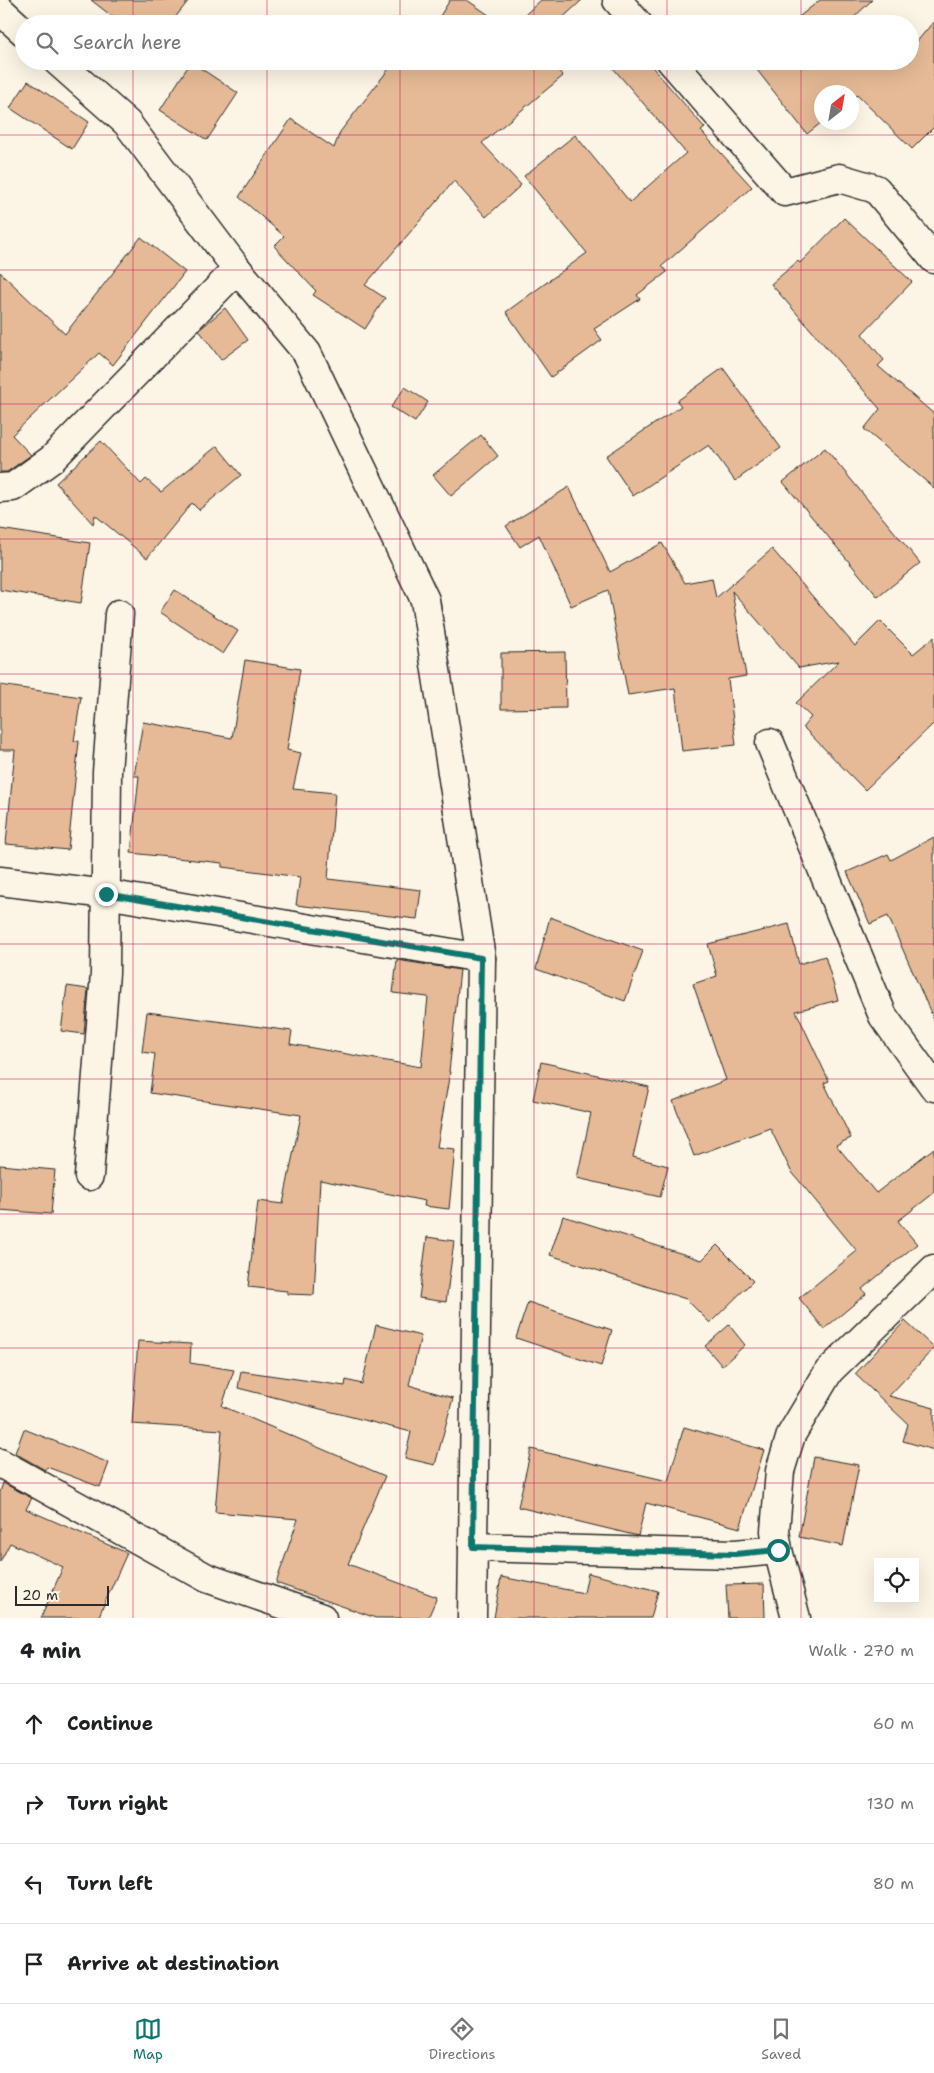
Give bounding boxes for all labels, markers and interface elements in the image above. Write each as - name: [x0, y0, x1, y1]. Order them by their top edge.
- search box: [15, 15, 919, 70]
- icon: search: [33, 29, 61, 57]
- text: Search here: [73, 30, 182, 55]
- north arrow: [814, 85, 859, 130]
- route end: [95, 883, 118, 906]
- route start: [767, 1539, 790, 1562]
- map controls: [874, 1558, 919, 1603]
- button: locate: [874, 1558, 919, 1603]
- scale bar: [15, 1583, 109, 1606]
- text: 20 m: [22, 1586, 58, 1604]
- text: 4 min: [20, 1637, 81, 1665]
- text: Walk · 270 m: [809, 1640, 914, 1661]
- icon: ahead: [20, 1710, 48, 1738]
- text: Continue: [67, 1711, 153, 1736]
- text: 60 m: [873, 1713, 914, 1734]
- icon: right: [20, 1790, 48, 1818]
- text: Turn right: [67, 1791, 168, 1816]
- text: 130 m: [867, 1793, 914, 1814]
- icon: left: [20, 1870, 48, 1898]
- text: Turn left: [67, 1871, 153, 1896]
- text: 80 m: [873, 1873, 914, 1894]
- icon: arrive: [20, 1950, 48, 1978]
- text: Arrive at destination: [67, 1951, 279, 1976]
- tab: Map: [133, 2015, 163, 2063]
- tab: Directions: [429, 2015, 495, 2063]
- tab: Saved: [761, 2015, 801, 2063]

